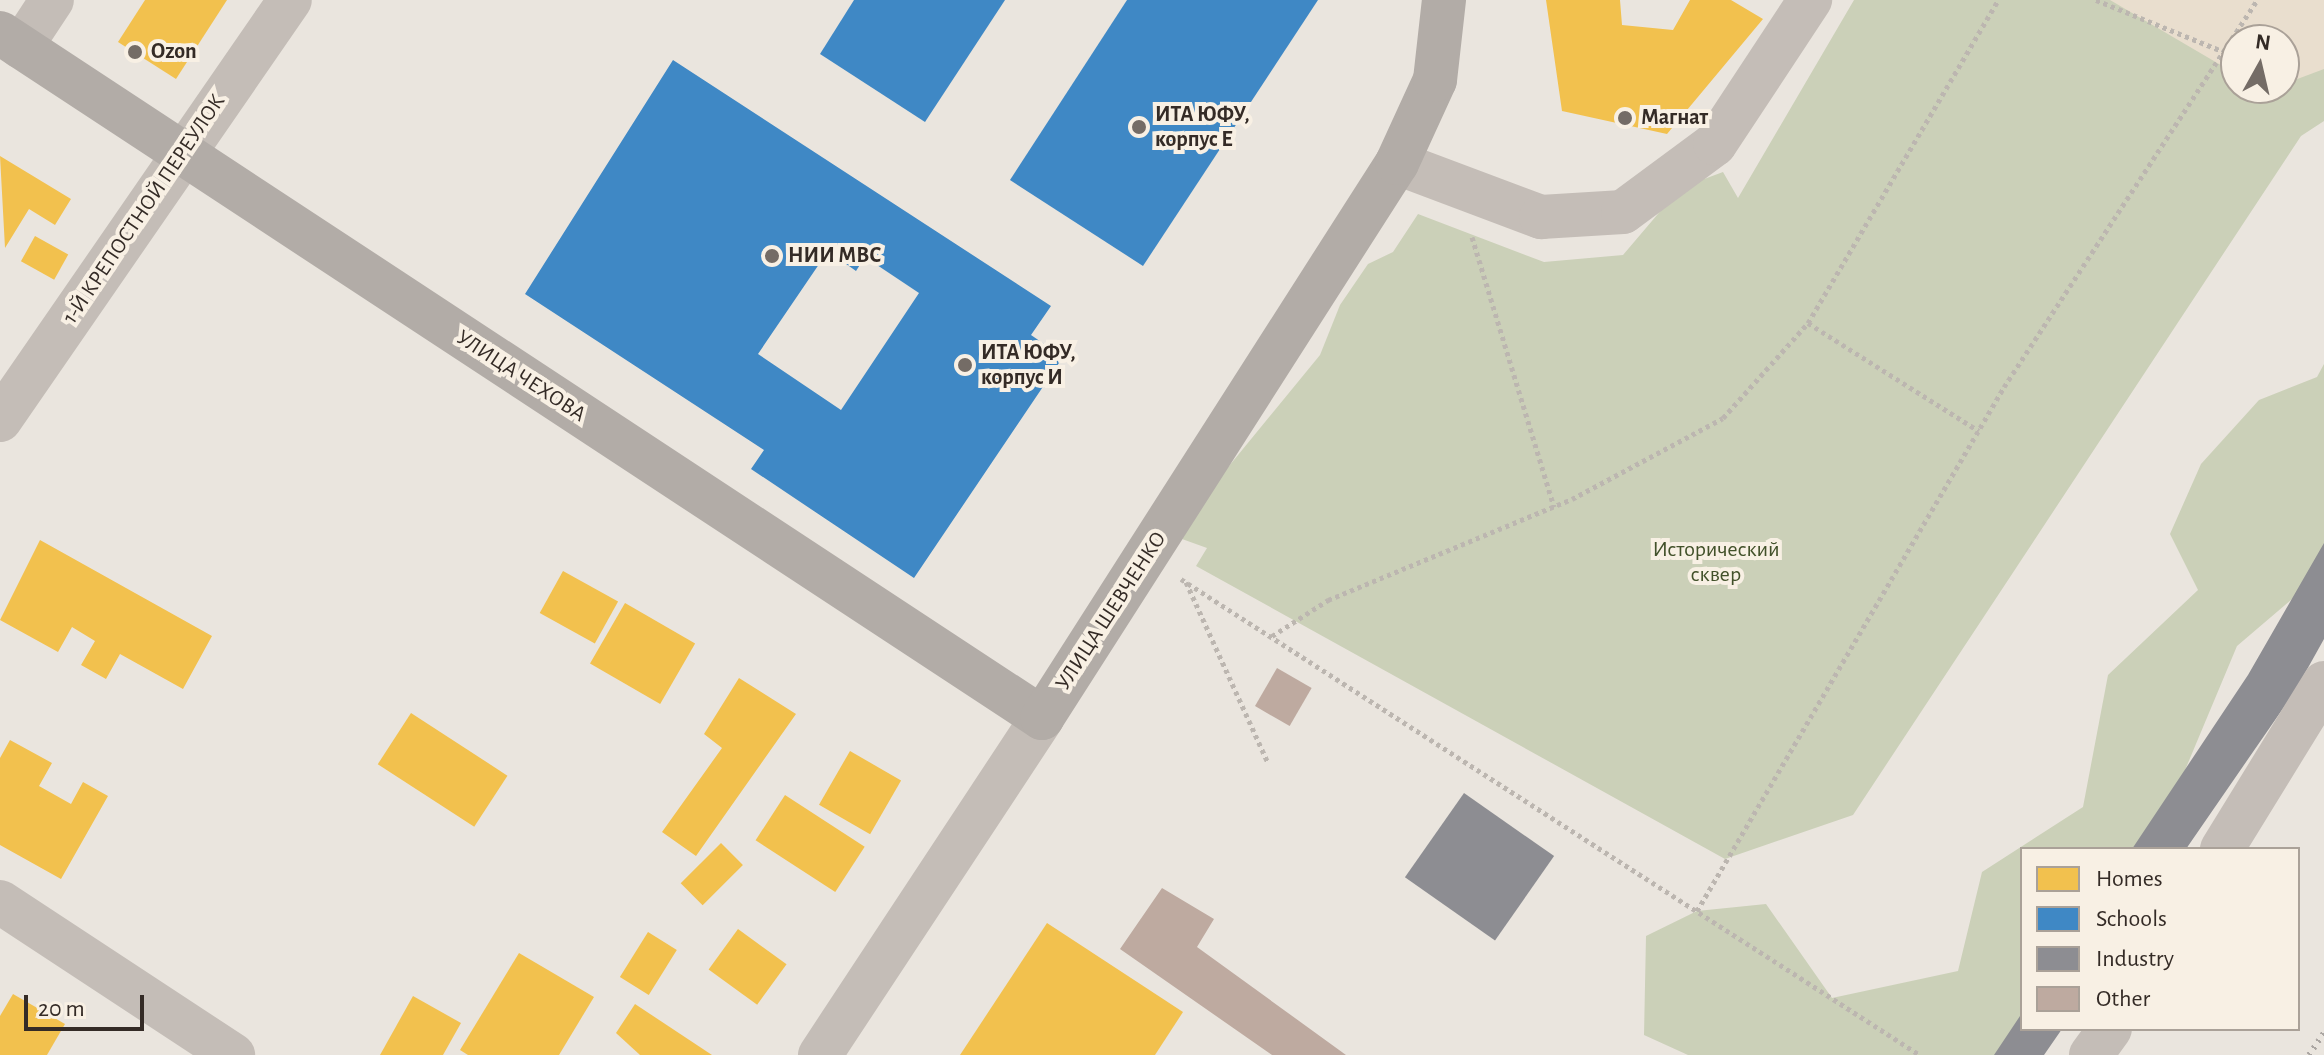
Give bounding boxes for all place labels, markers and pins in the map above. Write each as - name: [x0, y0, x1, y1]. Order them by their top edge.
- place label: Ozon: [151, 39, 197, 65]
- marker: Ozon: [126, 43, 144, 61]
- place label: ИТА ЮФУ, корпус Е: [1155, 101, 1250, 152]
- place label: Магнат: [1641, 105, 1708, 131]
- marker: Магнат: [1616, 109, 1634, 127]
- marker: ИТА ЮФУ, корпус Е: [1130, 118, 1148, 136]
- place label: НИИ МВС: [788, 243, 881, 269]
- marker: НИИ МВС: [763, 247, 781, 265]
- place label: ИТА ЮФУ, корпус И: [981, 339, 1076, 390]
- marker: ИТА ЮФУ, корпус И: [956, 356, 974, 374]

